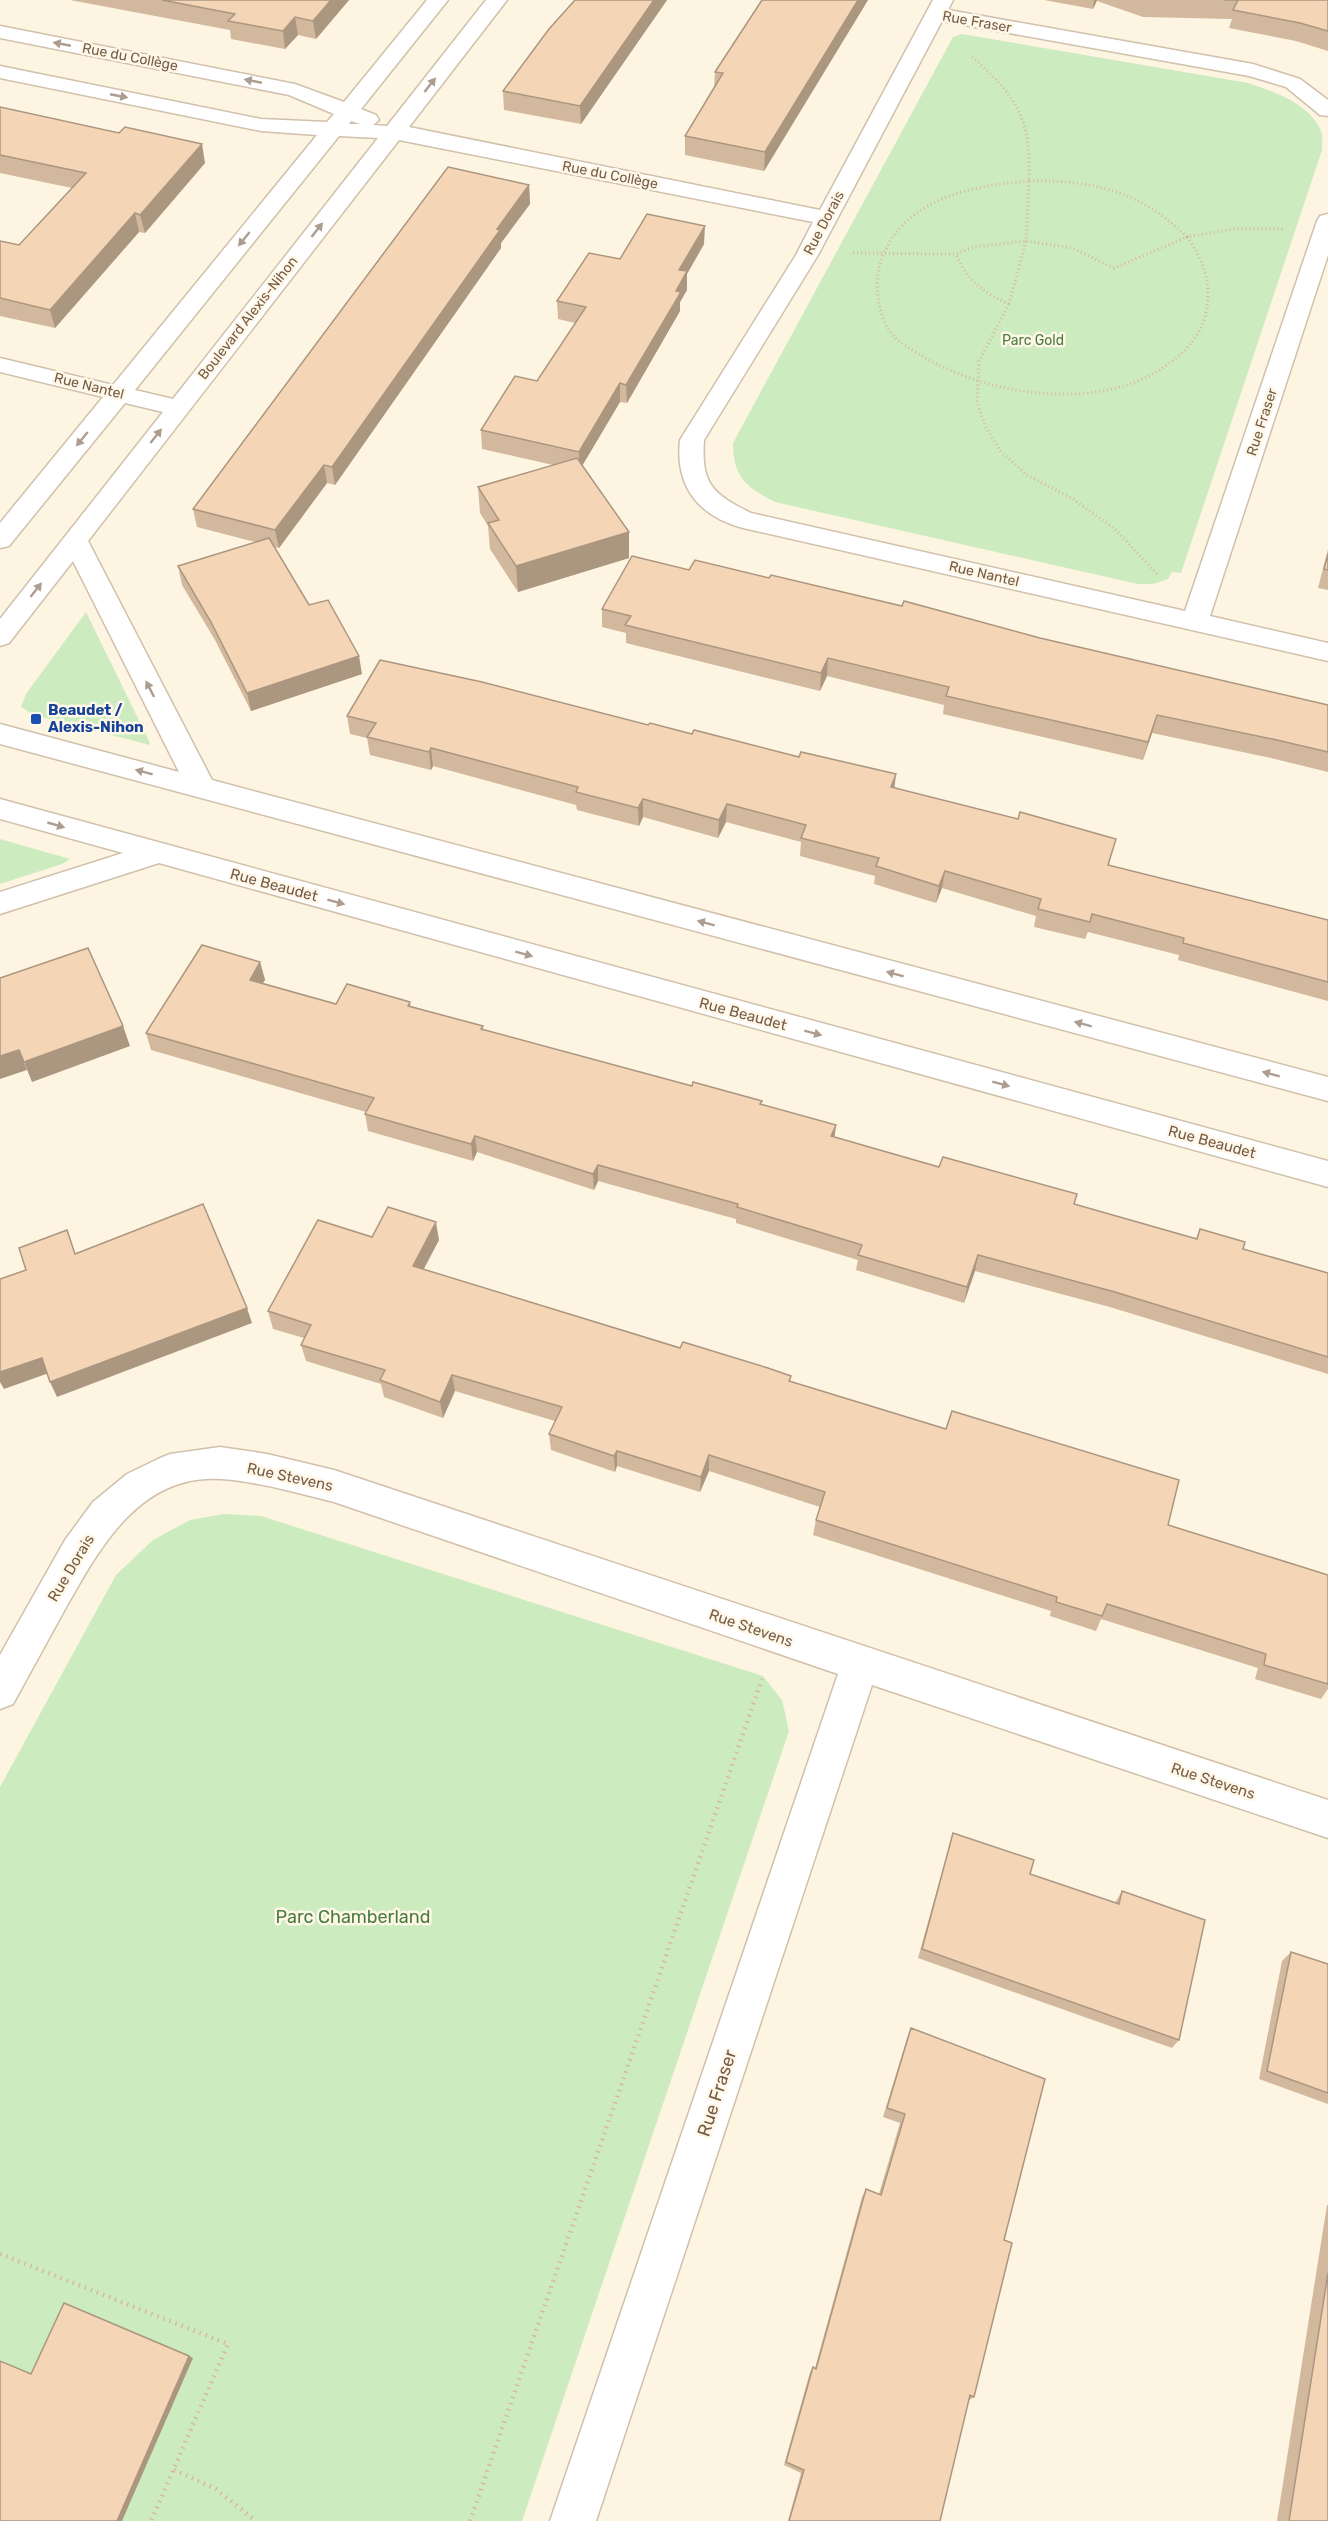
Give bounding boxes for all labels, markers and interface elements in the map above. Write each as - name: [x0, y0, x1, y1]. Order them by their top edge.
- street label: Rue Fraser: [941, 8, 1014, 37]
- one-way arrow: [52, 39, 71, 48]
- street label: Rue du Collège: [81, 39, 180, 75]
- one-way arrow: [243, 76, 262, 85]
- one-way arrow: [424, 77, 437, 93]
- one-way arrow: [110, 92, 129, 101]
- street label: Rue du Collège: [561, 157, 660, 193]
- street label: Rue Dorais: [800, 188, 848, 258]
- one-way arrow: [311, 222, 323, 237]
- one-way arrow: [239, 232, 251, 247]
- street label: Boulevard Alexis-Nihon: [195, 253, 301, 383]
- park label: Parc Gold: [1002, 332, 1064, 349]
- street label: Rue Nantel: [52, 369, 126, 403]
- street label: Rue Fraser: [1243, 385, 1281, 458]
- one-way arrow: [149, 429, 161, 444]
- one-way arrow: [76, 431, 89, 447]
- street label: Rue Nantel: [947, 558, 1021, 590]
- one-way arrow: [30, 583, 42, 599]
- one-way arrow: [146, 680, 155, 697]
- place label: Beaudet / Alexis-Nihon: [48, 701, 144, 736]
- marker: Beaudet / Alexis-Nihon: [29, 712, 43, 726]
- one-way arrow: [135, 767, 153, 777]
- one-way arrow: [47, 821, 65, 830]
- street label: Rue Beaudet: [228, 865, 320, 905]
- one-way arrow: [327, 898, 345, 907]
- one-way arrow: [697, 918, 715, 927]
- one-way arrow: [515, 949, 533, 959]
- one-way arrow: [886, 968, 904, 978]
- street label: Rue Beaudet: [697, 994, 789, 1034]
- one-way arrow: [1074, 1019, 1092, 1028]
- one-way arrow: [804, 1028, 822, 1038]
- one-way arrow: [1262, 1069, 1281, 1079]
- one-way arrow: [992, 1080, 1010, 1089]
- street label: Rue Beaudet: [1166, 1122, 1258, 1162]
- street label: Rue Stevens: [245, 1459, 335, 1495]
- street label: Rue Dorais: [44, 1531, 98, 1605]
- street label: Rue Stevens: [707, 1605, 796, 1651]
- street label: Rue Stevens: [1169, 1759, 1258, 1803]
- park label: Parc Chamberland: [276, 1906, 430, 1928]
- street label: Rue Fraser: [693, 2047, 741, 2139]

